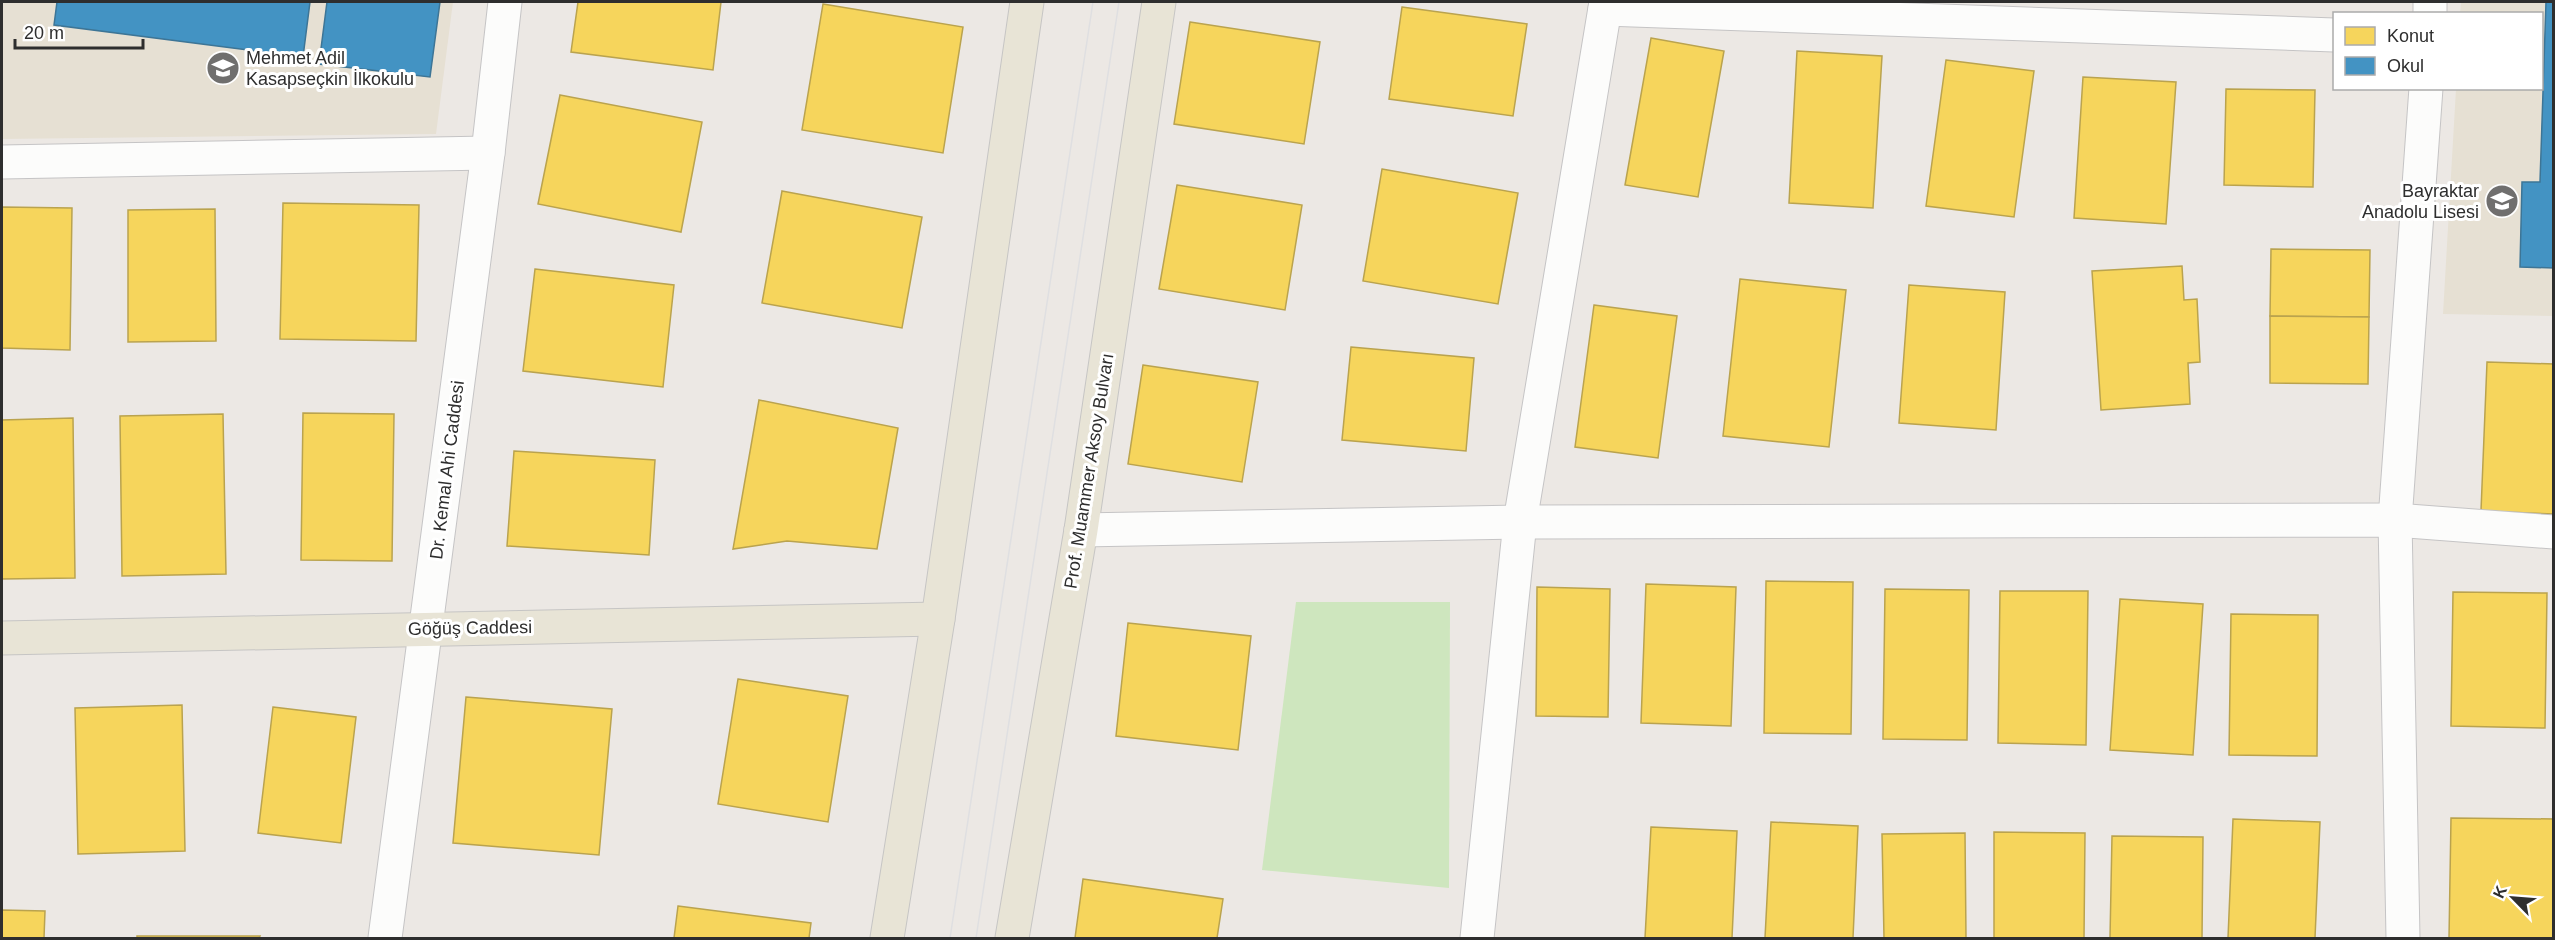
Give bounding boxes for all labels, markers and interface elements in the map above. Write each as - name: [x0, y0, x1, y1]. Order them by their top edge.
- scale bar: [15, 12, 142, 50]
- legend: [2333, 12, 2543, 90]
- text: 20 m: [24, 23, 64, 43]
- text: Konut: [2387, 26, 2434, 46]
- place label: Mehmet Adil Kasapseçkin İlkokulu: [246, 48, 414, 89]
- school or university icon: Mehmet Adil Kasapseçkin İlkokulu: [205, 50, 241, 86]
- text: Okul: [2387, 56, 2424, 76]
- place label: Bayraktar Anadolu Lisesi: [2362, 181, 2479, 222]
- school or university icon: Bayraktar Anadolu Lisesi: [2484, 183, 2520, 219]
- street label: Prof. Muammer Aksoy Bulvarı: [1061, 352, 1117, 590]
- street label: Dr. Kemal Ahi Caddesi: [426, 379, 468, 561]
- street label: Göğüş Caddesi: [408, 617, 532, 639]
- north arrow: [2483, 868, 2543, 928]
- text: K: [2490, 883, 2510, 901]

